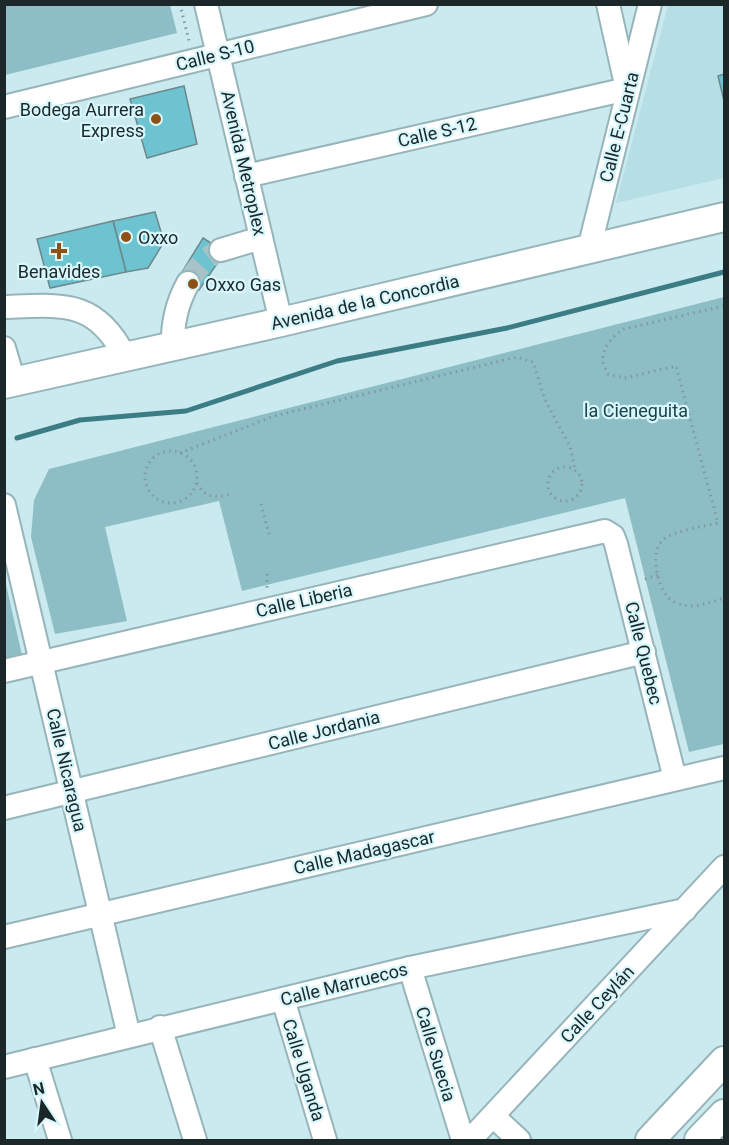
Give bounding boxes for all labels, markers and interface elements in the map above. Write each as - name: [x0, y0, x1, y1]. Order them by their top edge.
- street label: Calle S-10: [174, 35, 256, 75]
- street label: Calle E-Cuarta: [595, 70, 643, 184]
- street label: Avenida Metroplex: [217, 88, 271, 238]
- place label: Bodega Aurrera Express: [20, 99, 144, 141]
- marker: Bodega Aurrera Express: [149, 112, 163, 126]
- street label: Calle S-12: [396, 113, 478, 151]
- place label: Oxxo: [138, 227, 178, 248]
- marker: Oxxo: [119, 230, 133, 244]
- marker: Benavides: [52, 244, 66, 258]
- place label: Benavides: [18, 261, 100, 282]
- street label: Avenida de la Concordia: [269, 270, 461, 334]
- place label: Oxxo Gas: [205, 274, 281, 295]
- marker: Oxxo Gas: [186, 277, 200, 291]
- park label: la Cieneguita: [584, 400, 688, 421]
- street label: Calle Liberia: [254, 579, 354, 621]
- street label: Calle Quebec: [621, 599, 667, 707]
- street label: Calle Nicaragua: [43, 706, 91, 834]
- street label: Calle Jordania: [266, 706, 382, 754]
- street label: Calle Madagascar: [291, 826, 437, 878]
- street label: Calle Marruecos: [278, 958, 410, 1010]
- street label: Calle Ceylán: [556, 961, 638, 1047]
- street label: Calle Suecia: [412, 1004, 460, 1104]
- street label: Calle Uganda: [279, 1016, 329, 1124]
- north arrow: [12, 1073, 72, 1133]
- text: N: [31, 1078, 46, 1099]

